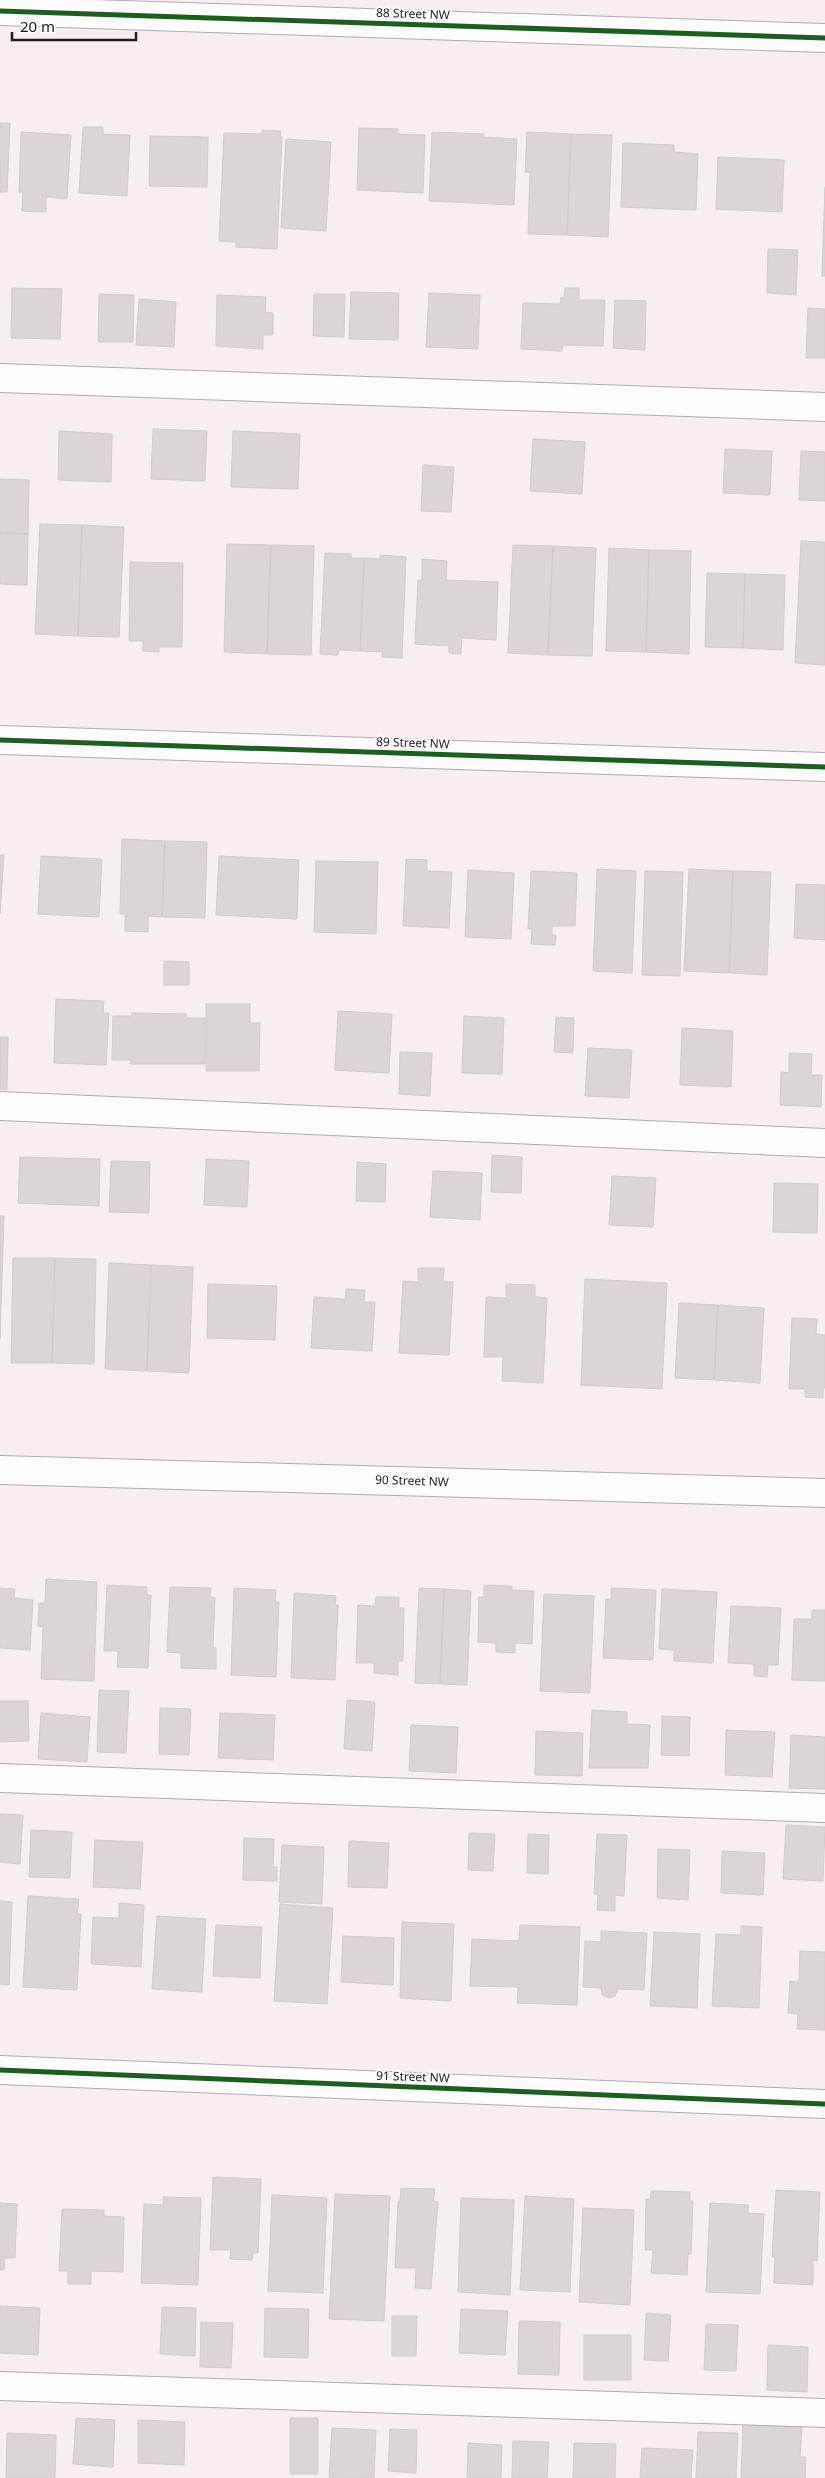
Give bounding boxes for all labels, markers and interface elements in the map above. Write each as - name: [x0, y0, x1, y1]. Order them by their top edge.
- street label: 88 Street NW: [376, 4, 450, 23]
- scale bar: [12, 10, 136, 42]
- text: 20 m: [20, 16, 55, 36]
- street label: 89 Street NW: [376, 733, 450, 752]
- street label: 90 Street NW: [375, 1471, 449, 1490]
- street label: 91 Street NW: [376, 2067, 450, 2086]

